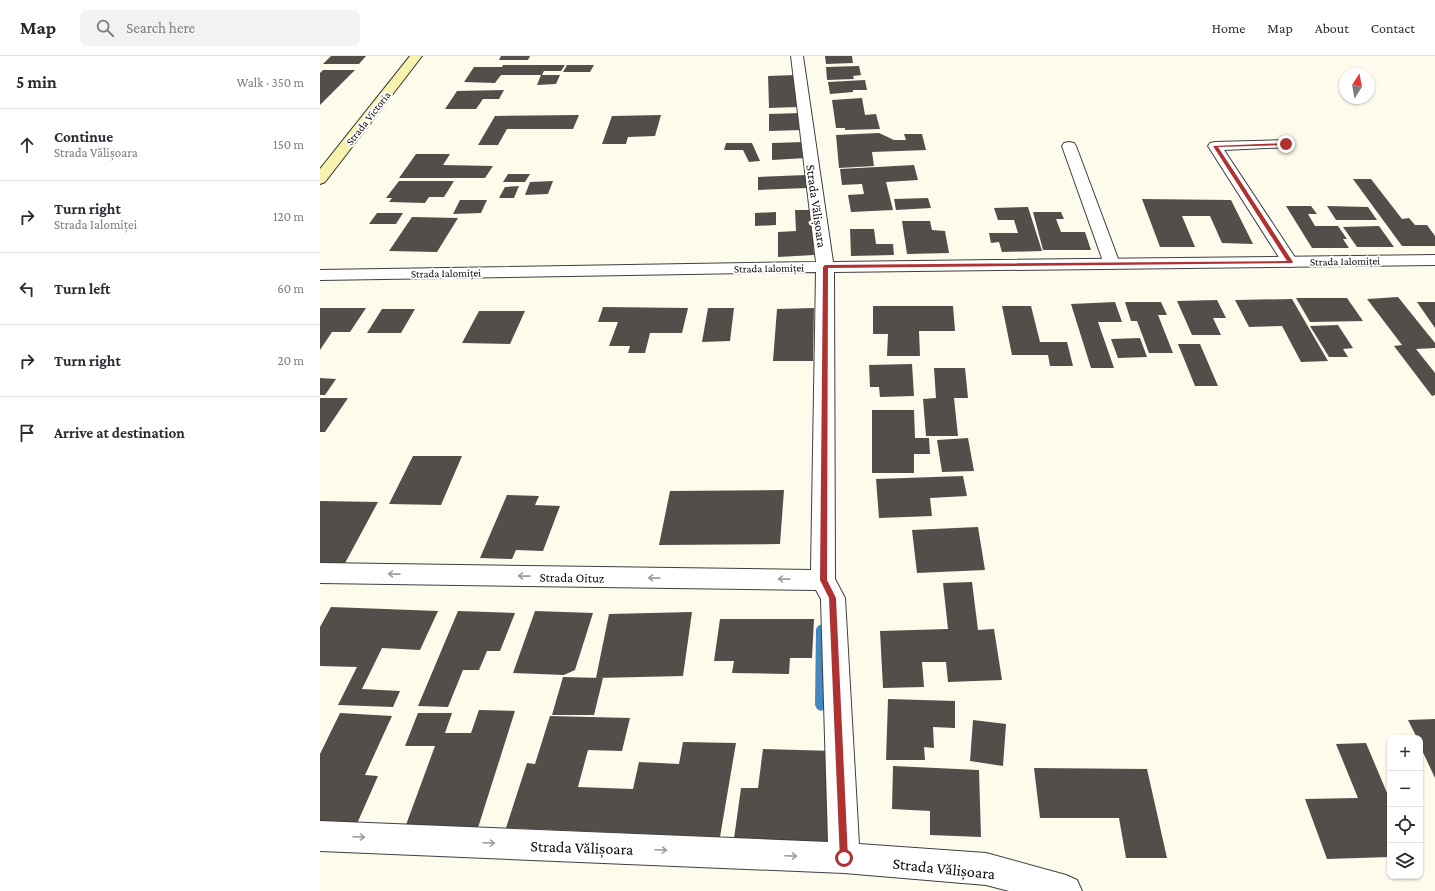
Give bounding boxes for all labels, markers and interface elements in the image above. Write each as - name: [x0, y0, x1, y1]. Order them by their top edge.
- search box: [80, 10, 360, 46]
- text: Map: [20, 17, 56, 38]
- icon: search: [94, 17, 116, 39]
- text: Search here: [126, 20, 195, 36]
- text: Home: [1212, 20, 1245, 36]
- text: Map: [1267, 20, 1293, 36]
- text: About: [1315, 20, 1349, 36]
- text: Contact: [1371, 20, 1415, 36]
- north arrow: [1339, 68, 1375, 104]
- text: 5 min: [16, 73, 57, 92]
- text: Walk · 350 m: [236, 75, 304, 90]
- street label: Strada Victoria: [343, 89, 393, 147]
- text: Continue: [54, 129, 113, 145]
- icon: ahead: [16, 134, 38, 156]
- route end: [1277, 135, 1295, 153]
- text: 150 m: [273, 137, 304, 152]
- text: Strada Vălișoara: [54, 145, 138, 160]
- street label: Strada Vălișoara: [802, 164, 830, 249]
- text: Turn right: [54, 201, 121, 217]
- icon: right: [16, 206, 38, 228]
- text: 120 m: [273, 209, 304, 224]
- text: Strada Ialomiței: [54, 217, 137, 232]
- street label: Strada Ialomiței: [1310, 254, 1380, 270]
- street label: Strada Ialomiței: [734, 261, 804, 277]
- street label: Strada Ialomiței: [411, 266, 481, 282]
- icon: left: [16, 278, 38, 300]
- text: Turn left: [54, 281, 110, 297]
- text: 60 m: [277, 281, 304, 296]
- icon: right: [16, 350, 38, 372]
- text: Turn right: [54, 353, 121, 369]
- text: 20 m: [278, 353, 304, 368]
- icon: arrive: [16, 422, 38, 444]
- text: Arrive at destination: [54, 425, 185, 441]
- street label: Strada Oituz: [539, 569, 605, 586]
- one-way arrow: [388, 571, 401, 578]
- one-way arrow: [518, 572, 531, 580]
- one-way arrow: [648, 574, 661, 582]
- one-way arrow: [778, 575, 791, 583]
- map controls: [1387, 735, 1423, 879]
- button: +: [1387, 735, 1423, 771]
- button: −: [1387, 771, 1423, 807]
- button: locate: [1387, 807, 1423, 843]
- one-way arrow: [352, 834, 365, 841]
- street label: Strada Vălișoara: [530, 837, 634, 860]
- one-way arrow: [482, 839, 495, 847]
- button: layers: [1387, 843, 1423, 879]
- one-way arrow: [654, 847, 667, 854]
- route start: [835, 849, 853, 867]
- one-way arrow: [784, 852, 797, 860]
- street label: Strada Vălișoara: [892, 855, 997, 884]

